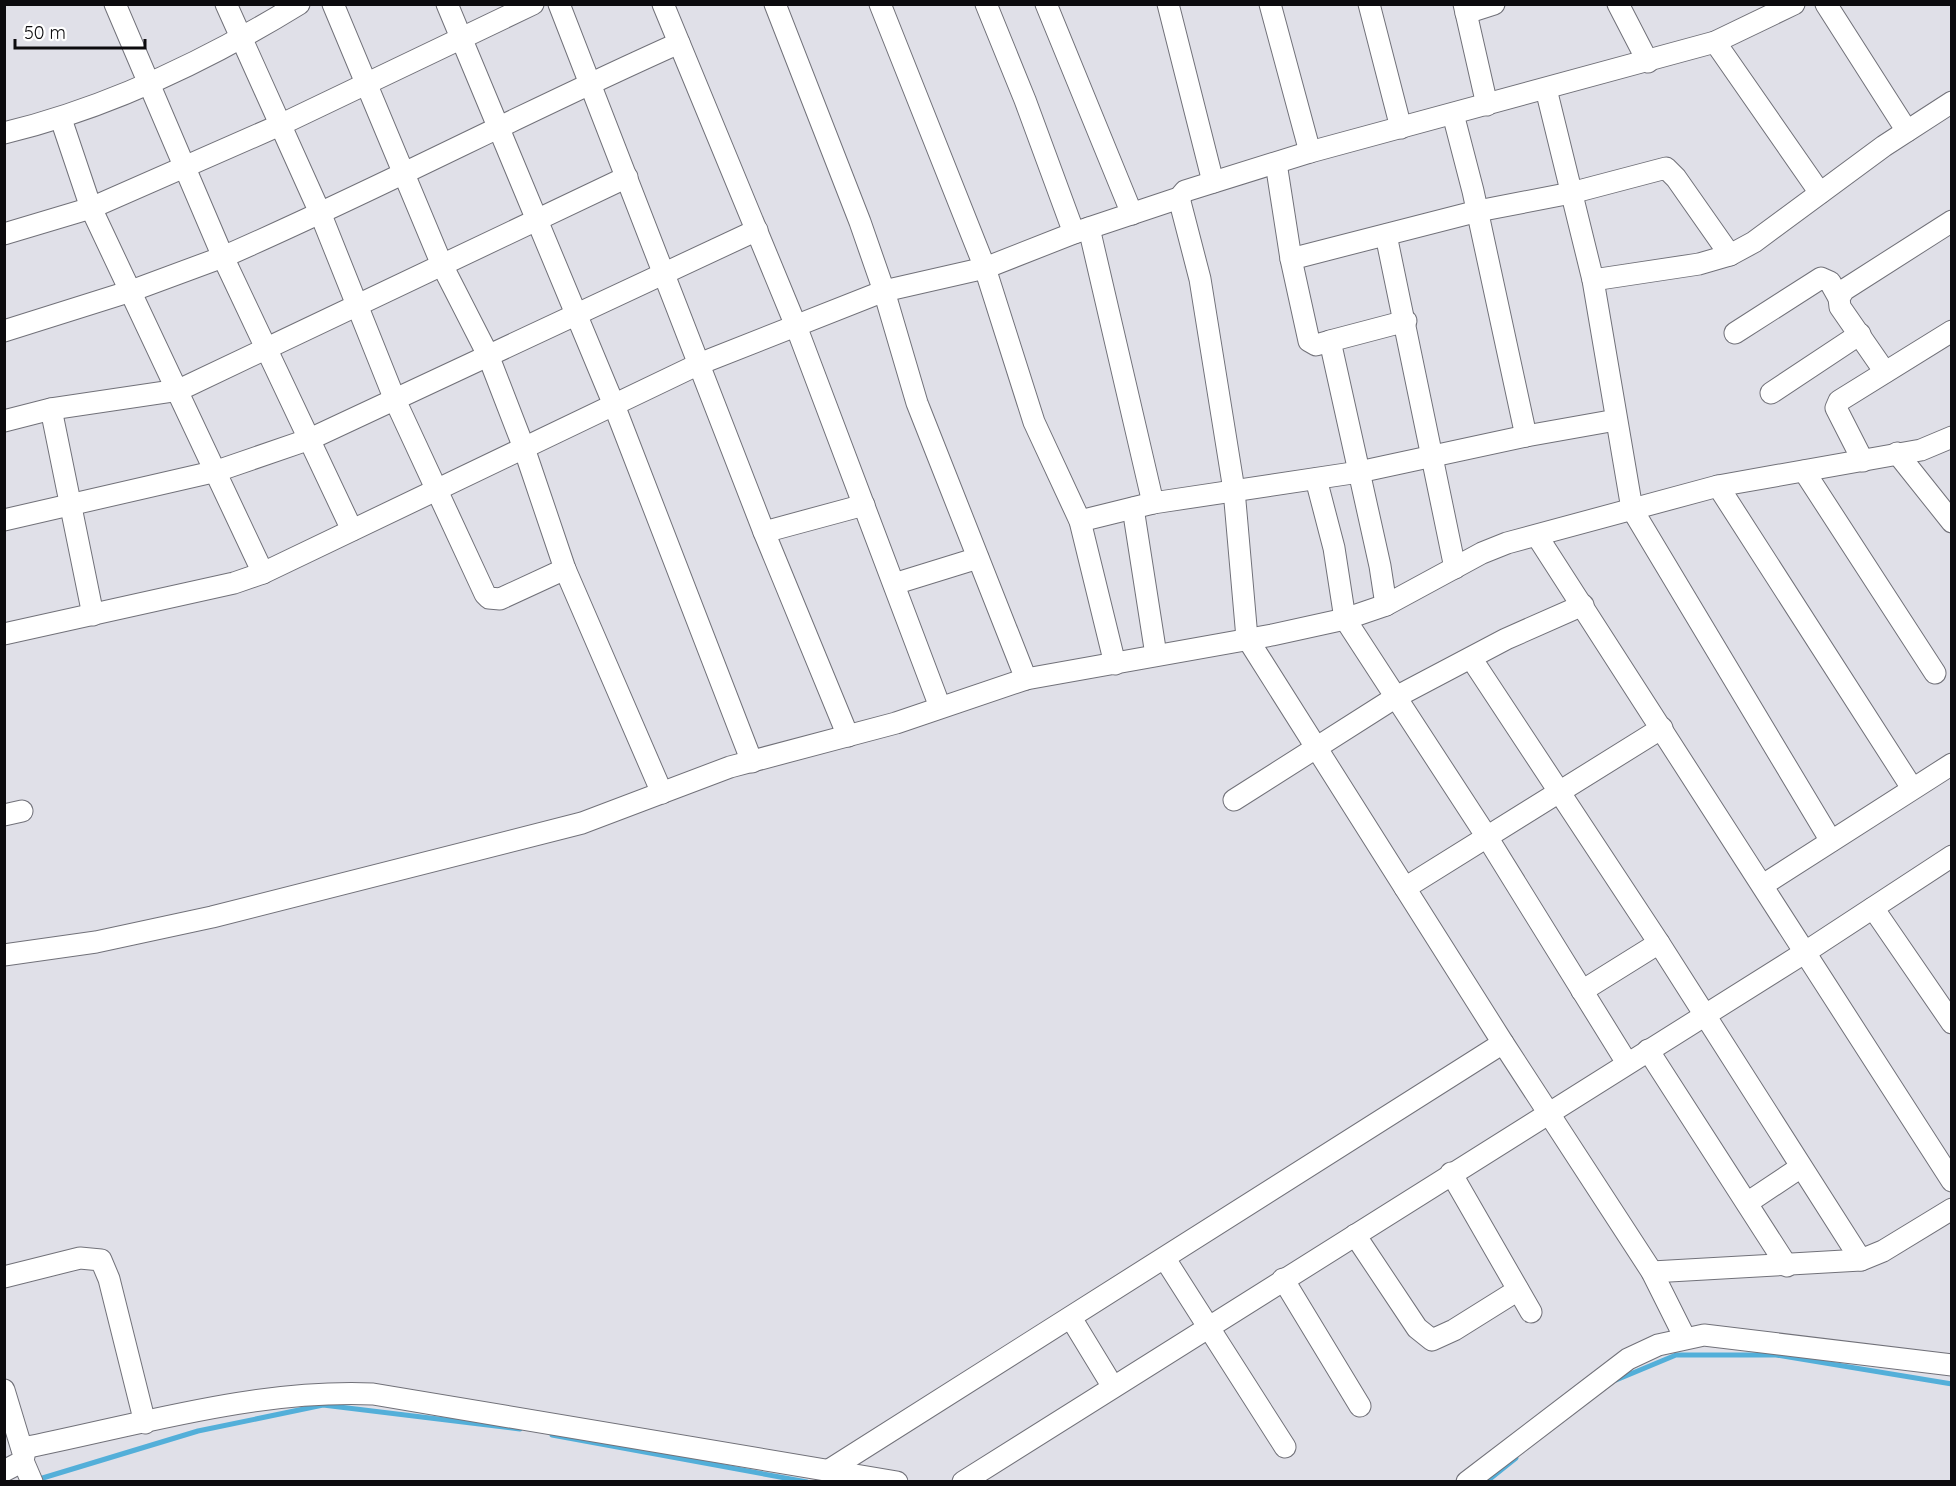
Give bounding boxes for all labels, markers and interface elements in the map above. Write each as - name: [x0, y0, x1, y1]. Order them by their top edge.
- scale bar: [15, 12, 146, 50]
- text: 50 m: [24, 21, 66, 44]

